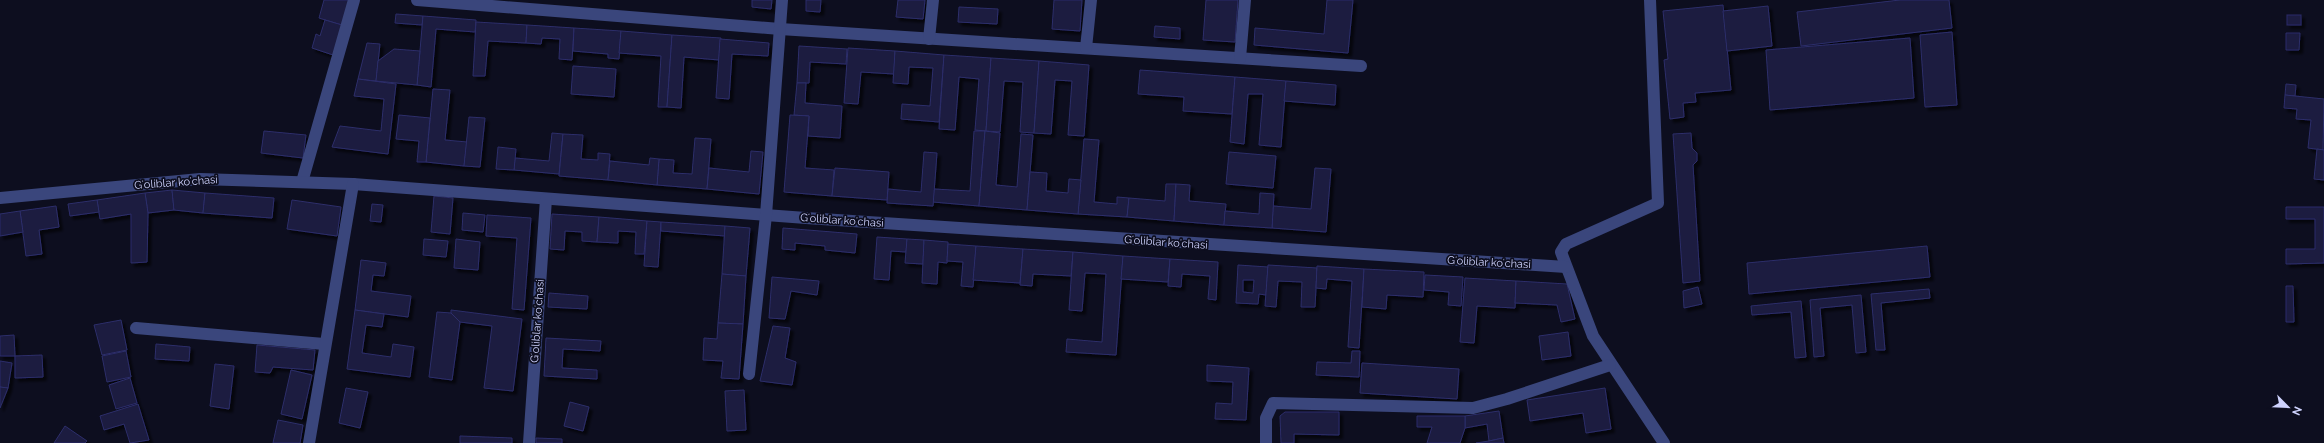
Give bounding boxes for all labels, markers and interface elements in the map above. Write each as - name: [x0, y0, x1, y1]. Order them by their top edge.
- street label: Gʻoliblar koʻchasi: [134, 173, 218, 192]
- street label: Gʻoliblar koʻchasi: [800, 211, 884, 230]
- street label: Gʻoliblar koʻchasi: [1124, 233, 1208, 252]
- street label: Gʻoliblar koʻchasi: [1447, 254, 1531, 271]
- street label: Gʻoliblar koʻchasi: [528, 279, 547, 363]
- north arrow: [2268, 387, 2308, 427]
- text: N: [2289, 404, 2304, 417]

